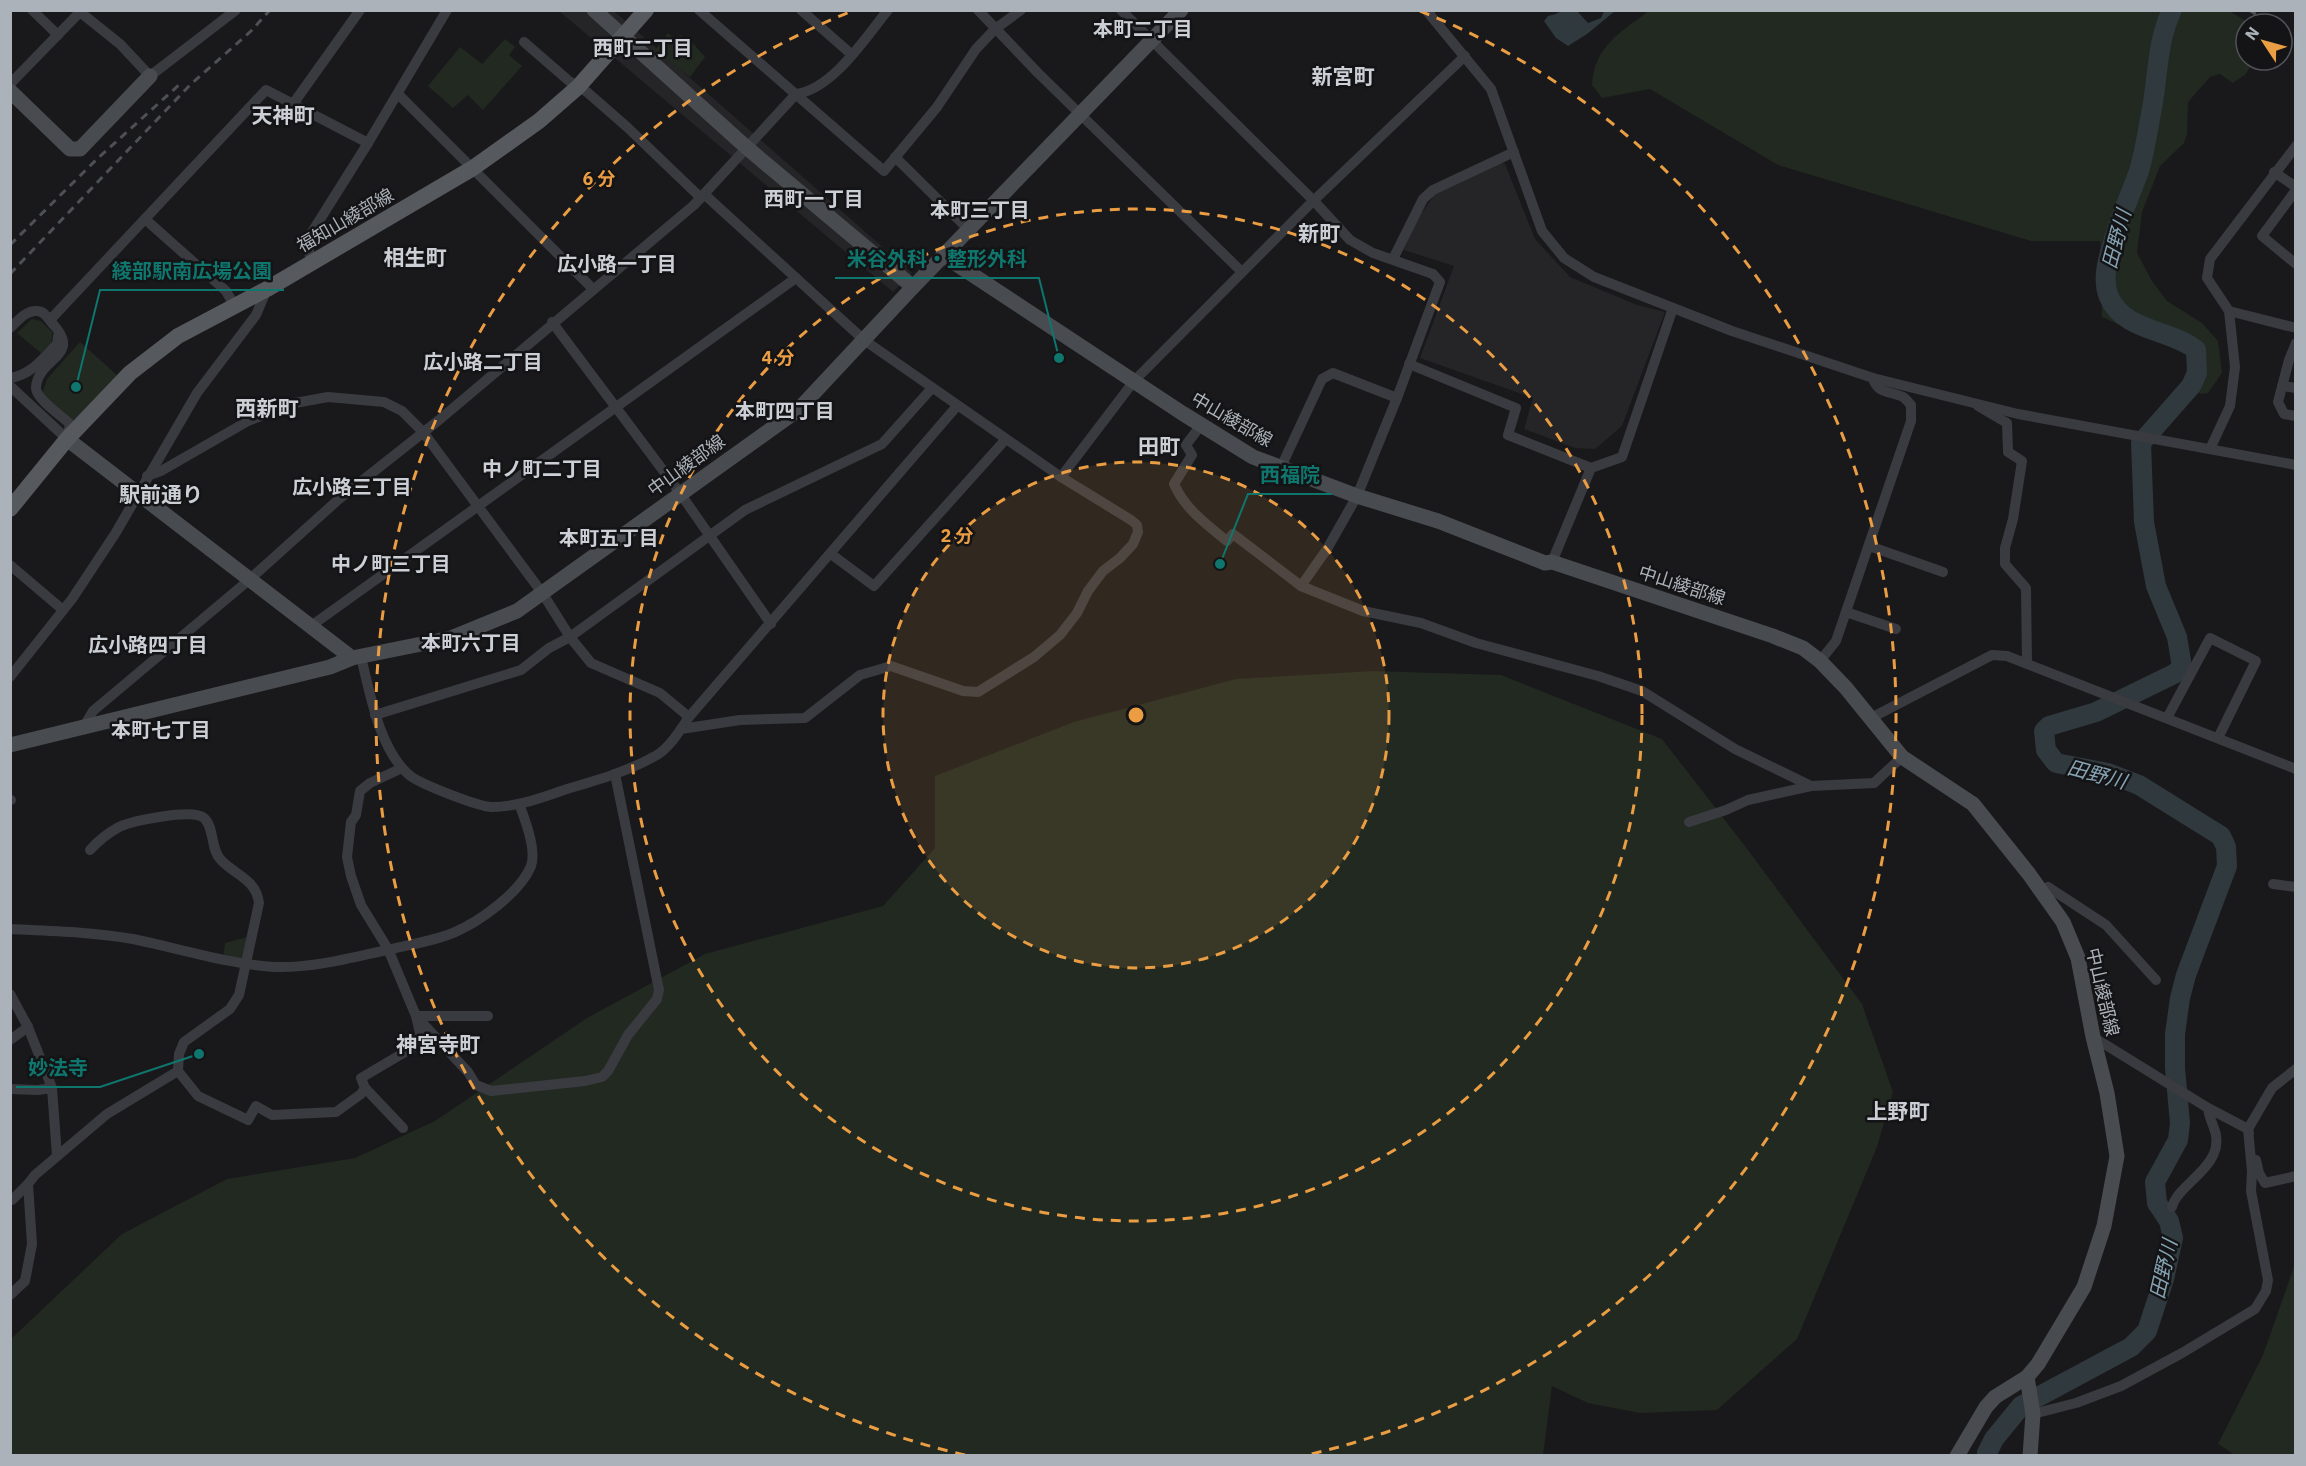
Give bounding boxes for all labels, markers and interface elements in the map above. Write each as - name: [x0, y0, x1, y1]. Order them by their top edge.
- north arrow: [2234, 12, 2294, 72]
- district label: 本町二丁目: [1093, 15, 1193, 42]
- text: N: [2240, 23, 2263, 44]
- district label: 西町二丁目: [593, 34, 693, 61]
- district label: 新宮町: [1312, 62, 1375, 90]
- district label: 天神町: [252, 101, 315, 129]
- text: 6 分: [582, 167, 616, 190]
- street label: 福知山綾部線: [292, 183, 398, 257]
- district label: 西町一丁目: [764, 185, 864, 212]
- district label: 本町三丁目: [930, 196, 1030, 223]
- water label: 田野川: [2095, 205, 2137, 271]
- district label: 新町: [1298, 219, 1340, 247]
- callout: 米谷外科・整形外科: [835, 240, 1039, 278]
- district label: 相生町: [384, 243, 447, 271]
- text: 米谷外科・整形外科: [847, 245, 1027, 272]
- district label: 広小路一丁目: [557, 250, 677, 277]
- callout: 綾部駅南広場公園: [100, 252, 284, 290]
- text: 綾部駅南広場公園: [112, 257, 272, 284]
- text: 4 分: [761, 346, 795, 369]
- district label: 広小路二丁目: [423, 348, 543, 375]
- street label: 中山綾部線: [1187, 387, 1277, 451]
- district label: 西新町: [236, 394, 299, 422]
- district label: 本町四丁目: [735, 397, 835, 424]
- street label: 中山綾部線: [643, 429, 729, 501]
- district label: 田町: [1138, 432, 1180, 460]
- district label: 中ノ町二丁目: [482, 455, 602, 482]
- callout: 西福院: [1248, 456, 1332, 494]
- text: 西福院: [1260, 461, 1320, 488]
- district label: 広小路三丁目: [292, 473, 412, 500]
- district label: 駅前通り: [119, 480, 203, 508]
- district label: 本町五丁目: [559, 524, 659, 551]
- text: 2 分: [940, 524, 974, 547]
- district label: 中ノ町三丁目: [331, 550, 451, 577]
- street label: 中山綾部線: [1636, 560, 1728, 610]
- district label: 本町六丁目: [421, 629, 521, 656]
- district label: 広小路四丁目: [88, 631, 208, 658]
- centre of rings: [1126, 705, 1146, 725]
- district label: 本町七丁目: [111, 716, 211, 743]
- water label: 田野川: [2065, 753, 2131, 795]
- street label: 中山綾部線: [2082, 946, 2124, 1038]
- district label: 神宮寺町: [396, 1030, 480, 1058]
- callout: 妙法寺: [16, 1049, 100, 1087]
- text: 妙法寺: [28, 1054, 88, 1081]
- district label: 上野町: [1867, 1097, 1930, 1125]
- water label: 田野川: [2143, 1235, 2183, 1301]

